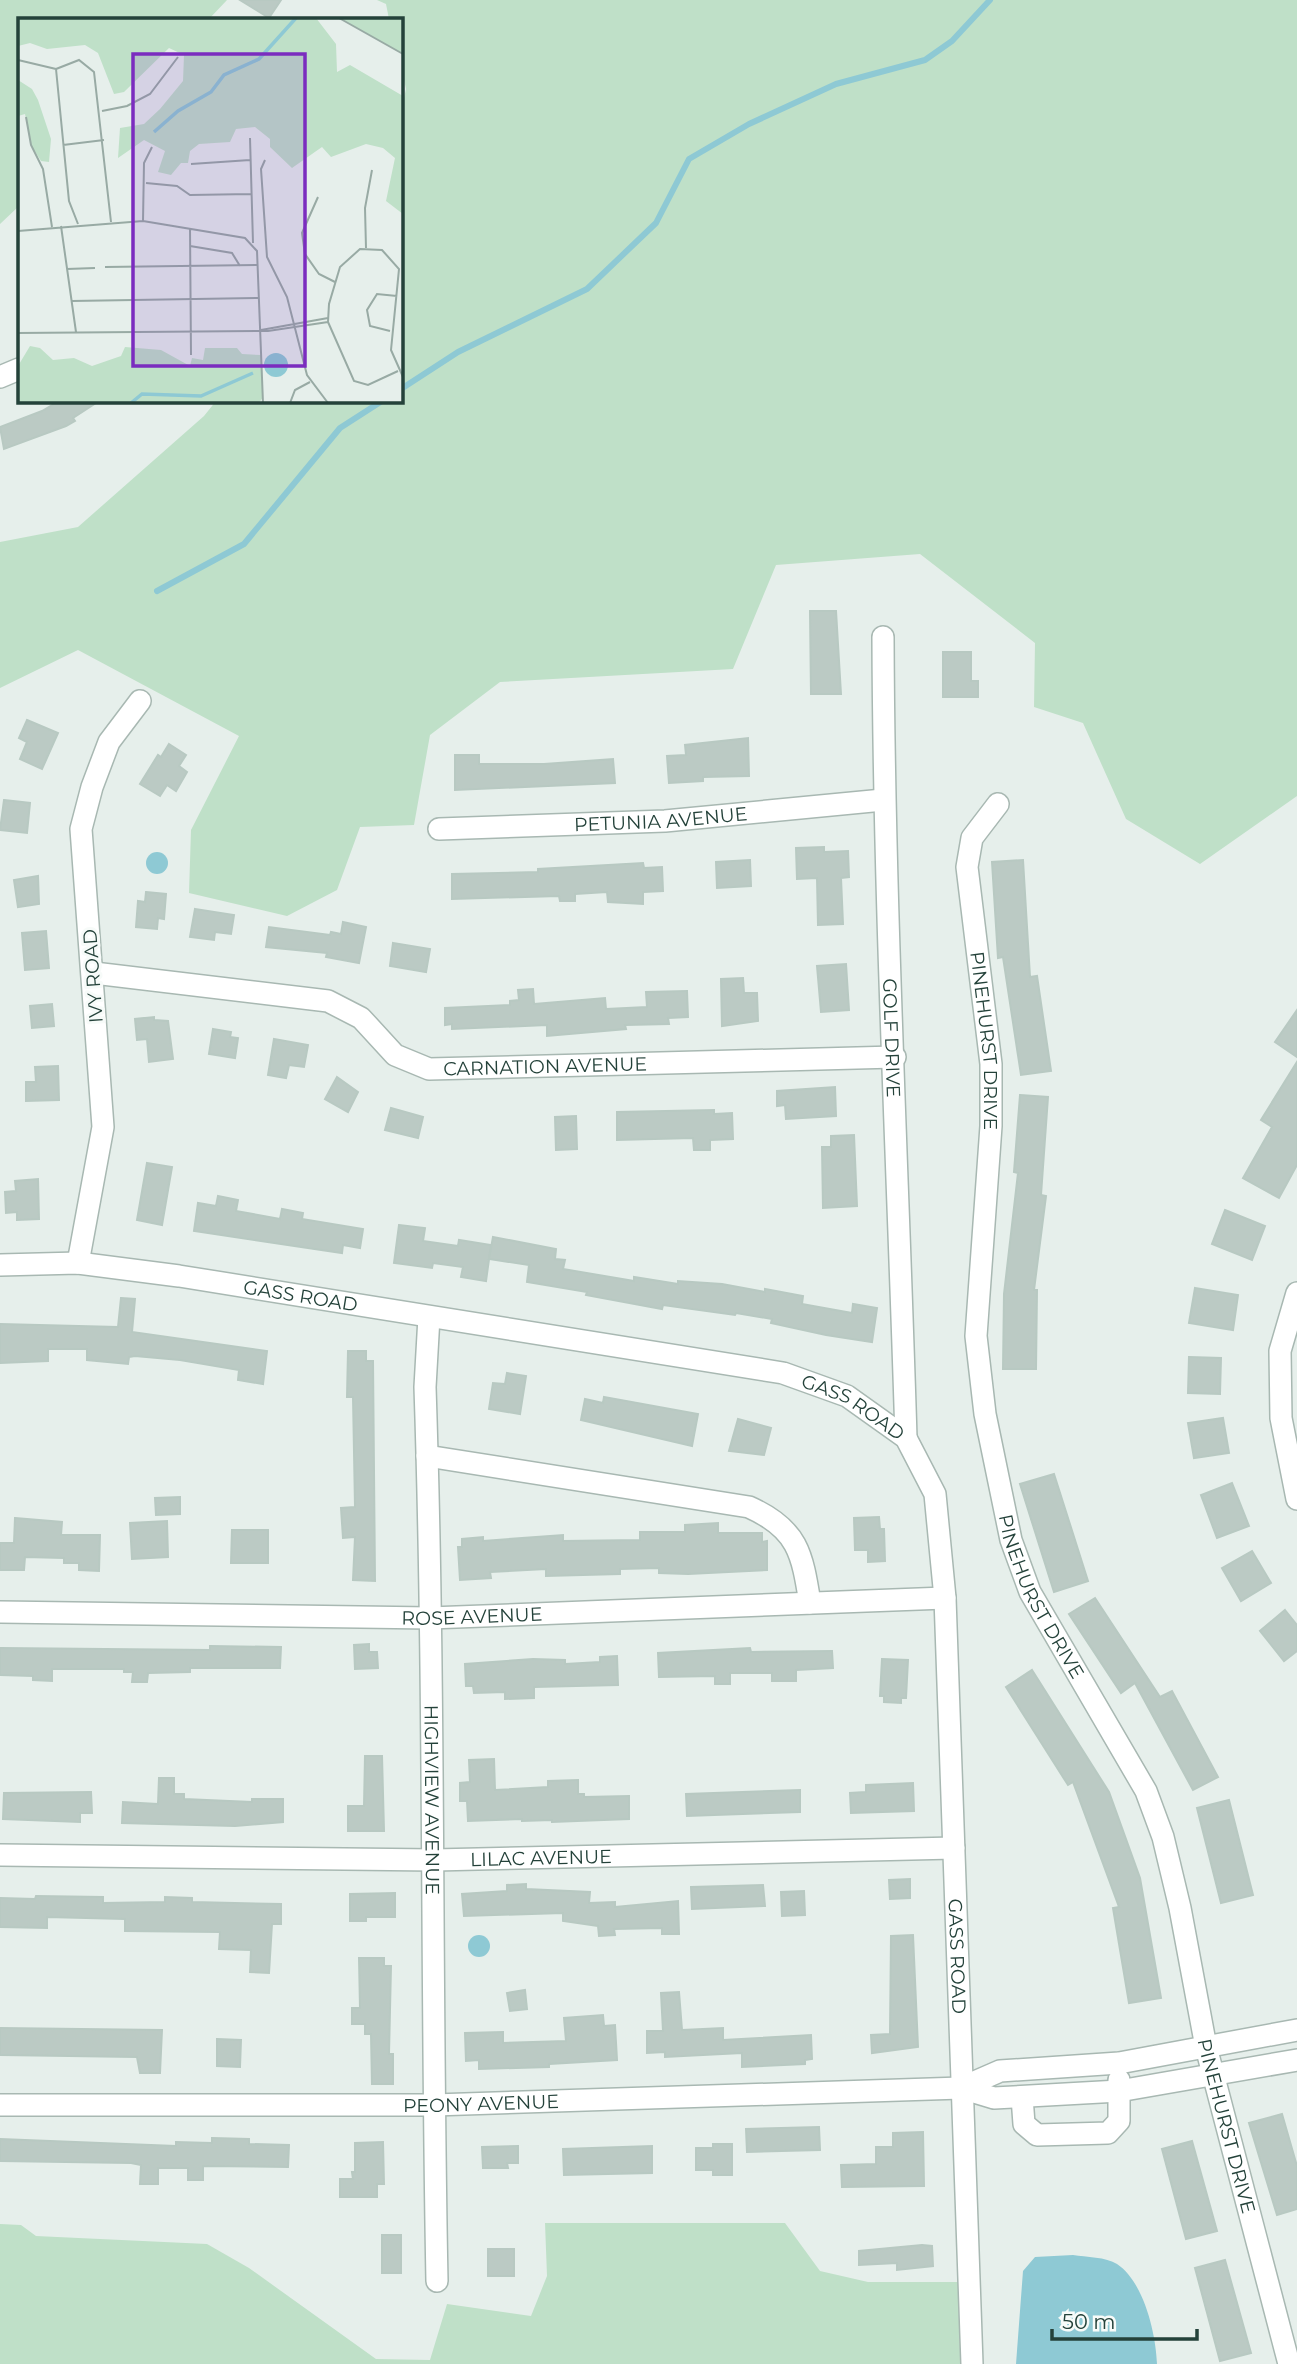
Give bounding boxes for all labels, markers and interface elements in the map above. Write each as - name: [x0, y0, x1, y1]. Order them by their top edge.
- inset map: [18, 18, 402, 402]
- street label: PETUNIA AVENUE: [574, 802, 748, 836]
- street label: IVY ROAD: [78, 928, 108, 1024]
- street label: PINEHURST DRIVE: [966, 950, 1003, 1130]
- street label: GOLF DRIVE: [878, 978, 905, 1098]
- street label: CARNATION AVENUE: [443, 1052, 647, 1080]
- street label: GASS ROAD: [242, 1275, 359, 1316]
- street label: GASS ROAD: [799, 1369, 909, 1445]
- street label: PINEHURST DRIVE: [994, 1512, 1089, 1683]
- street label: ROSE AVENUE: [401, 1602, 543, 1630]
- street label: HIGHVIEW AVENUE: [420, 1705, 444, 1895]
- street label: LILAC AVENUE: [470, 1844, 612, 1871]
- street label: GASS ROAD: [944, 1898, 971, 2014]
- street label: PINEHURST DRIVE: [1193, 2037, 1261, 2216]
- street label: PEONY AVENUE: [403, 2089, 559, 2117]
- scale bar: [1052, 2298, 1197, 2342]
- text: 50 m: [1062, 2309, 1116, 2334]

